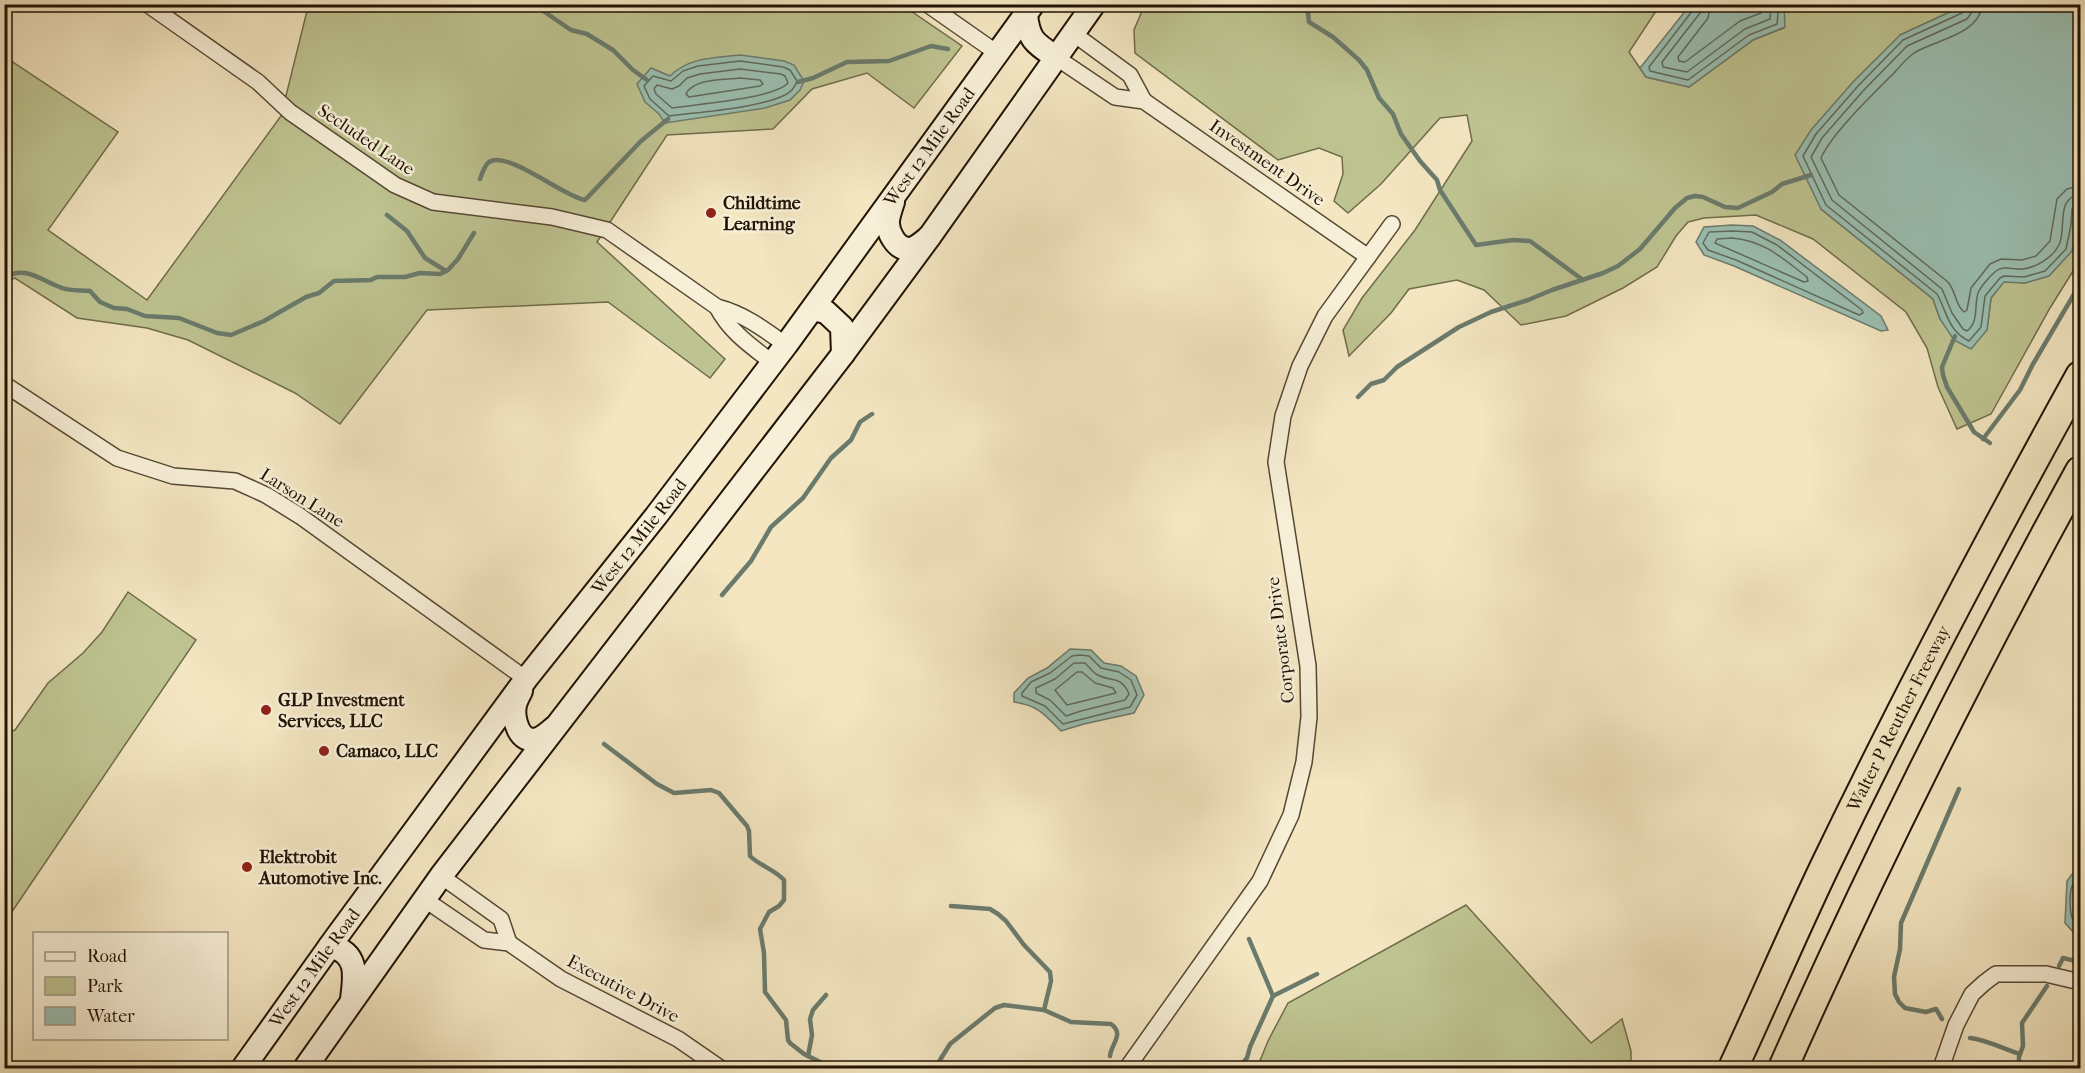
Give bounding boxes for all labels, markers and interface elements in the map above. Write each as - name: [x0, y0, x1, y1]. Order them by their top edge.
- street label: West 12 Mile Road: [879, 83, 980, 211]
- street label: Secluded Lane: [314, 100, 418, 180]
- street label: Investment Drive: [1205, 115, 1329, 211]
- place label: Childtime Learning: [723, 193, 801, 235]
- marker: Childtime Learning: [704, 206, 718, 220]
- street label: Larson Lane: [256, 464, 348, 532]
- street label: West 12 Mile Road: [587, 474, 691, 599]
- street label: Corporate Drive: [1263, 576, 1299, 704]
- street label: Walter P Reuther Freeway: [1842, 621, 1955, 816]
- place label: GLP Investment Services, LLC: [278, 690, 405, 732]
- marker: GLP Investment Services, LLC: [259, 703, 273, 717]
- place label: Camaco, LLC: [336, 741, 438, 762]
- marker: Camaco, LLC: [317, 744, 331, 758]
- place label: Elektrobit Automotive Inc.: [258, 847, 382, 889]
- marker: Elektrobit Automotive Inc.: [240, 860, 254, 874]
- street label: West 12 Mile Road: [264, 904, 364, 1032]
- legend: [33, 932, 228, 1040]
- text: Road: [87, 946, 127, 967]
- street label: Executive Drive: [563, 951, 683, 1027]
- text: Park: [87, 976, 124, 997]
- text: Water: [86, 1006, 135, 1027]

